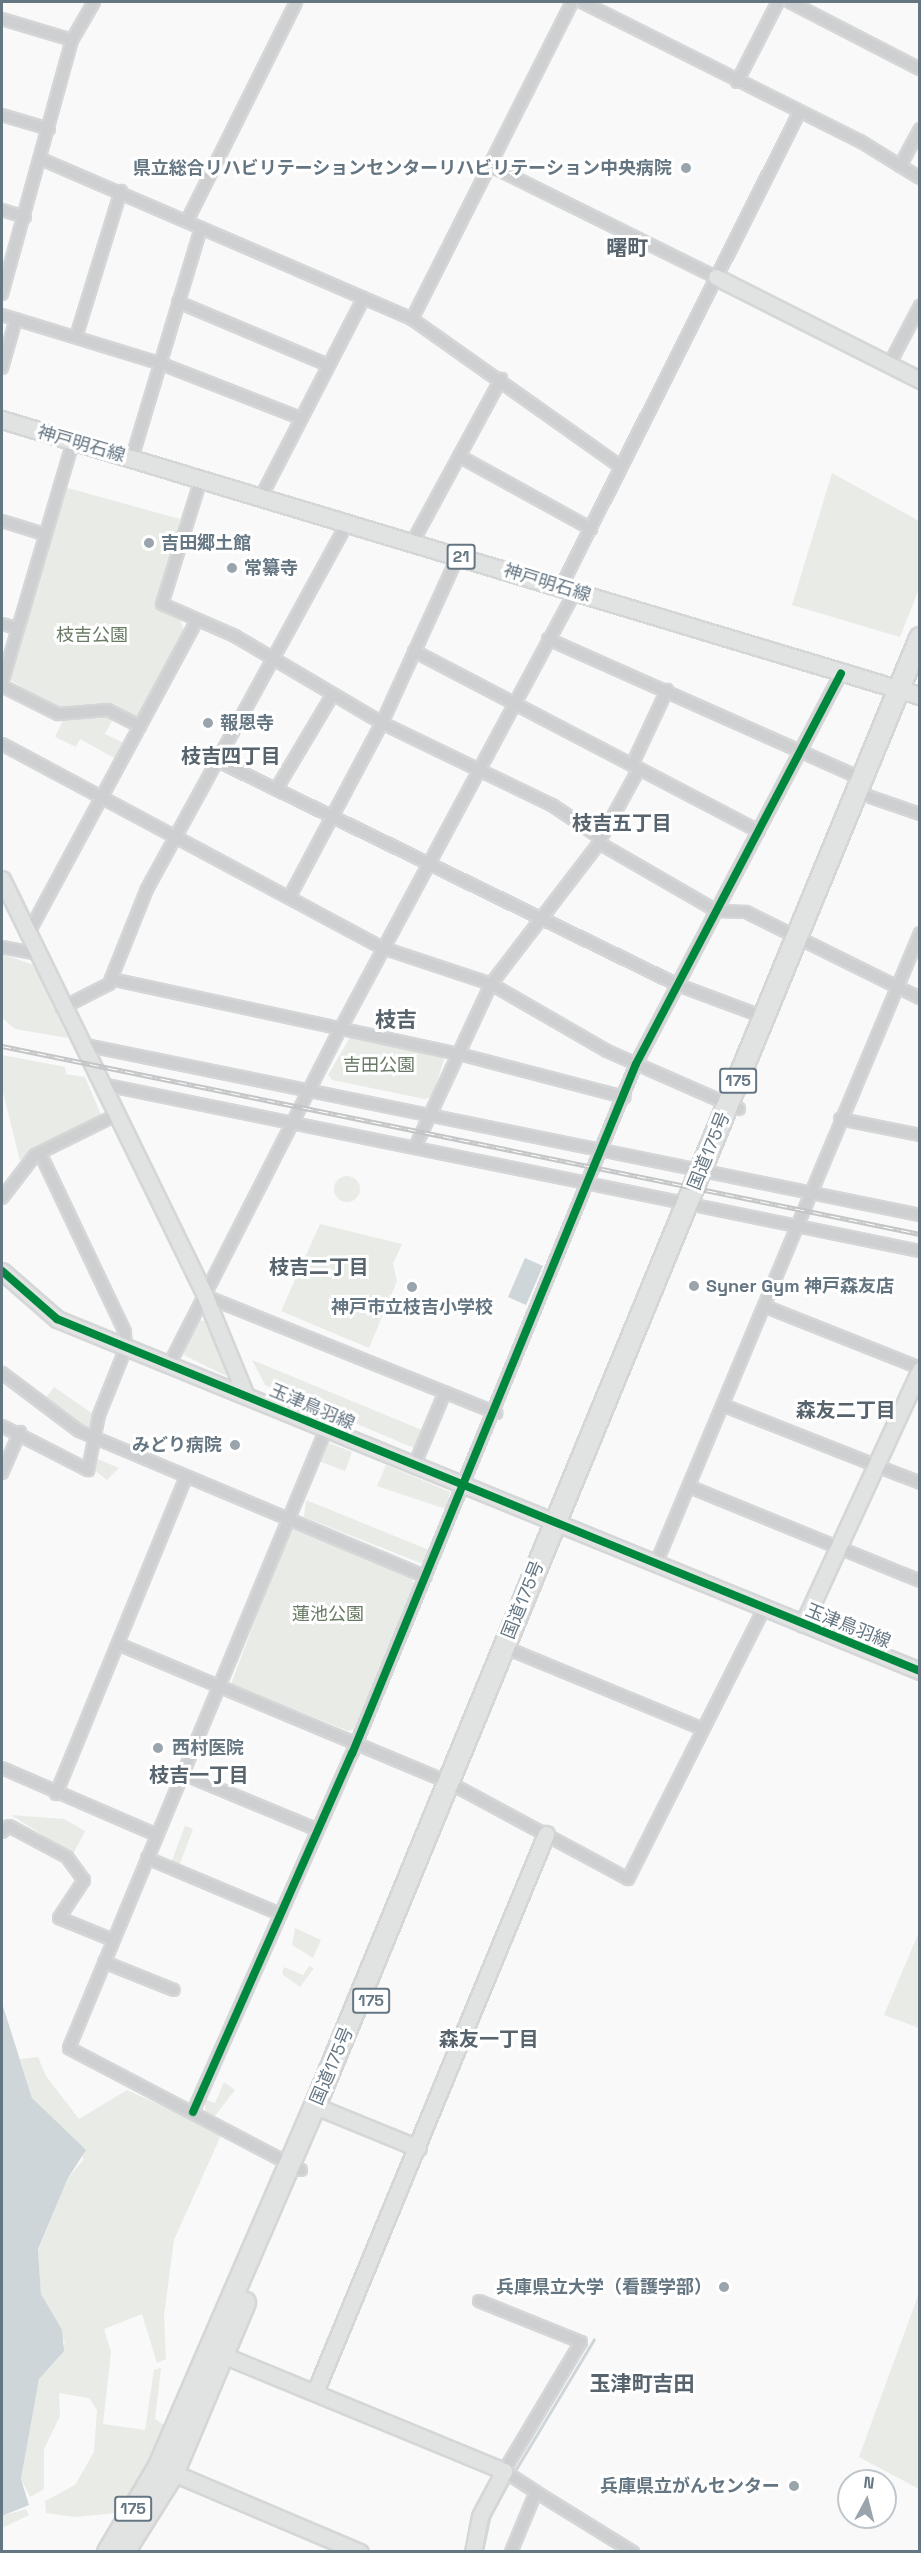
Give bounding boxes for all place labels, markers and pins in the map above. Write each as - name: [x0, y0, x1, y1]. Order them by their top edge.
- place label: 県立総合リハビリテーションセンターリハビリテーション中央病院: [132, 157, 672, 179]
- marker: 県立総合リハビリテーションセンターリハビリテーション中央病院: [677, 159, 695, 177]
- place label: 吉田郷土館: [161, 532, 251, 554]
- marker: 吉田郷土館: [142, 536, 156, 550]
- place label: 常纂寺: [244, 557, 298, 579]
- marker: 常纂寺: [225, 561, 239, 575]
- place label: 報恩寺: [220, 712, 274, 734]
- marker: 報恩寺: [201, 716, 215, 730]
- place label: Syner Gym 神戸森友店: [706, 1275, 894, 1297]
- marker: Syner Gym 神戸森友店: [687, 1279, 701, 1293]
- marker: 神戸市立枝吉小学校: [405, 1280, 419, 1294]
- place label: 神戸市立枝吉小学校: [331, 1296, 493, 1318]
- place label: みどり病院: [132, 1434, 222, 1456]
- marker: みどり病院: [226, 1436, 244, 1454]
- place label: 西村医院: [172, 1737, 244, 1759]
- marker: 西村医院: [149, 1739, 167, 1757]
- place label: 兵庫県立大学（看護学部）: [496, 2276, 712, 2298]
- marker: 兵庫県立大学（看護学部）: [717, 2280, 731, 2294]
- place label: 兵庫県立がんセンター: [600, 2475, 780, 2497]
- marker: 兵庫県立がんセンター: [785, 2477, 803, 2495]

